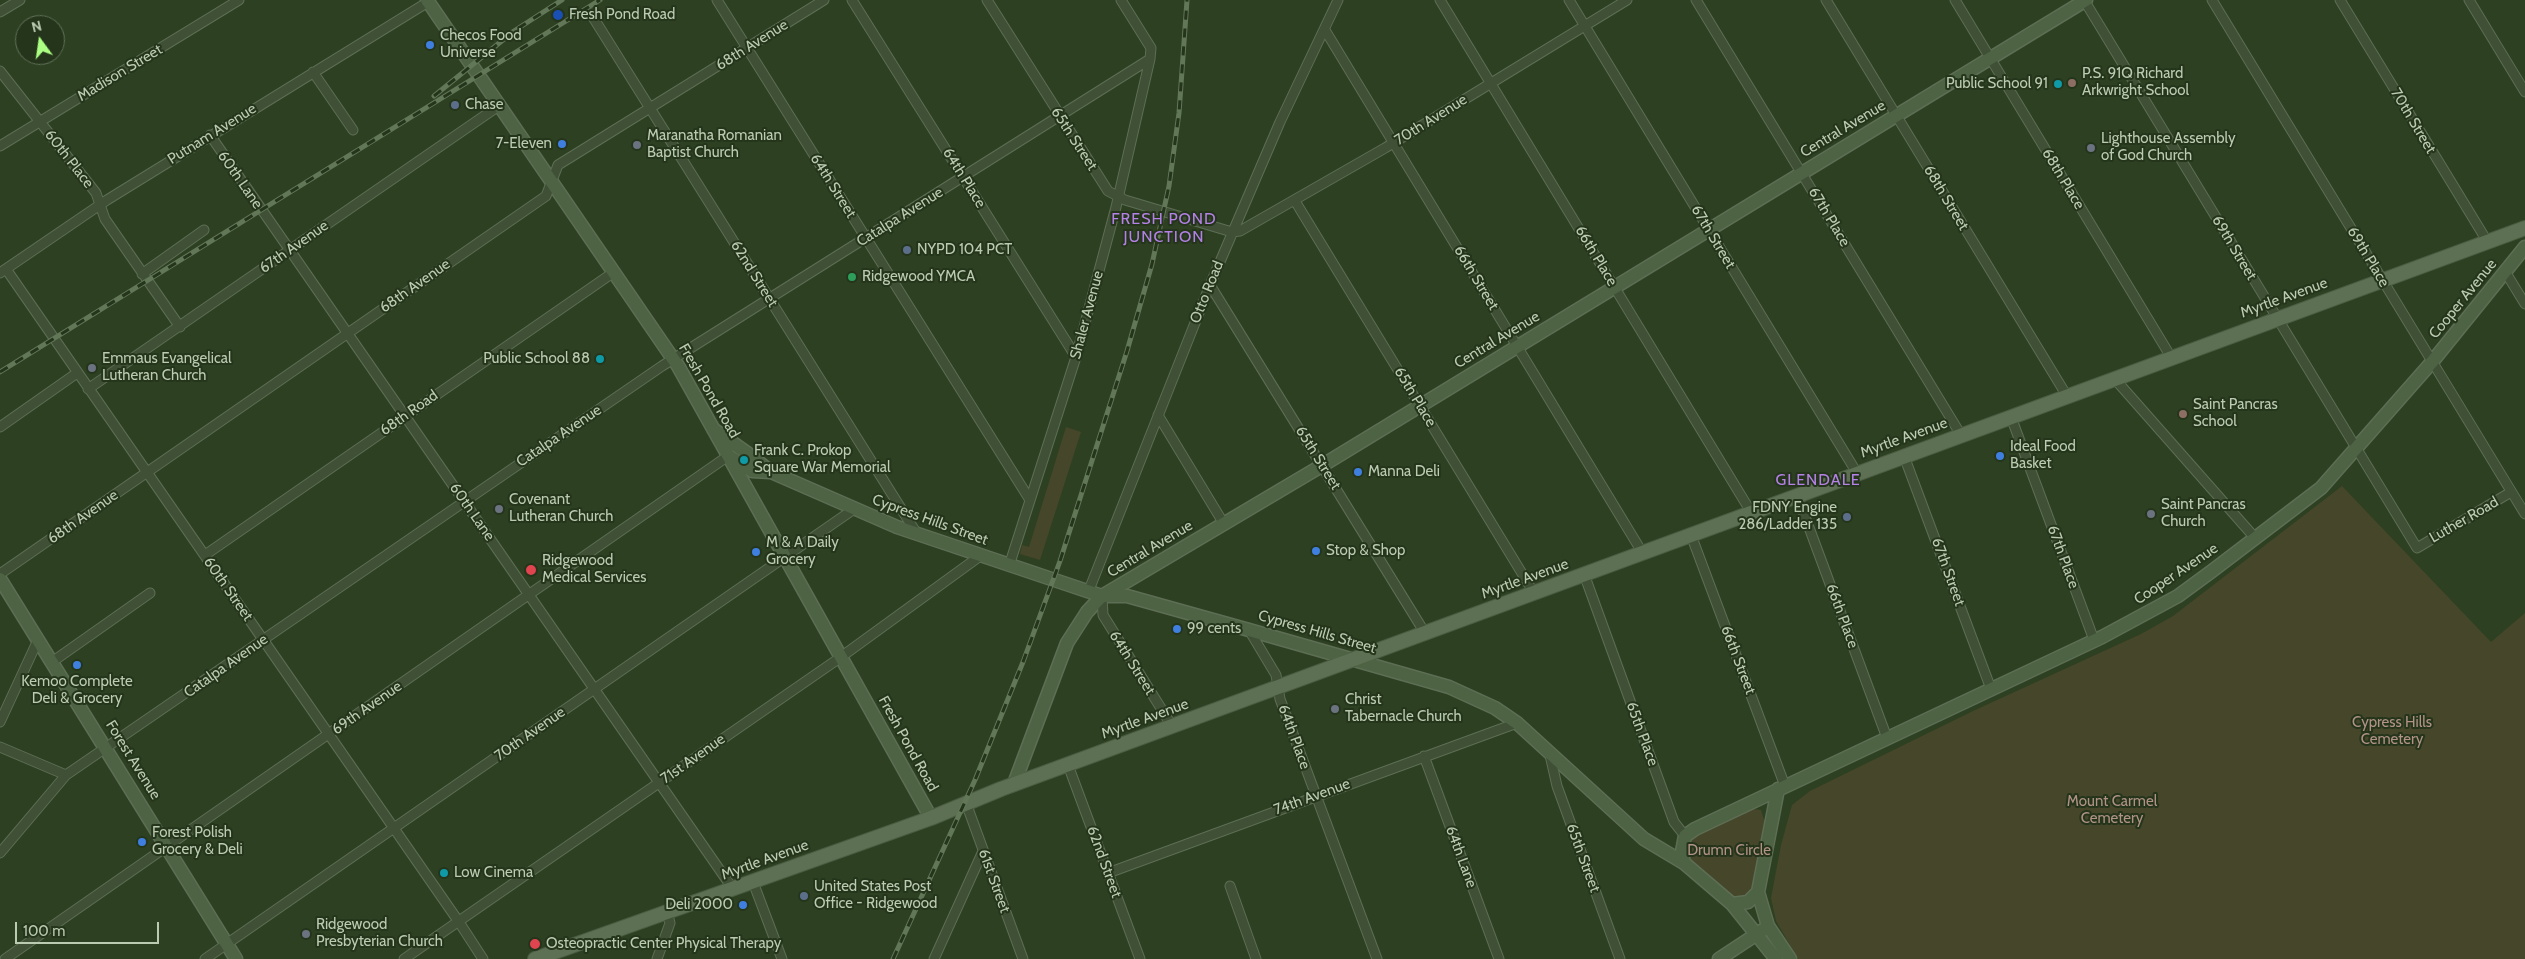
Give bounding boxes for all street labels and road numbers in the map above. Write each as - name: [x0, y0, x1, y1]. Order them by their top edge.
- street label: 68th Avenue: [713, 16, 791, 74]
- street label: Madison Street: [74, 41, 166, 105]
- street label: 70th Street: [2386, 85, 2440, 157]
- street label: 70th Avenue: [1391, 91, 1471, 149]
- street label: Central Avenue: [1797, 96, 1889, 162]
- street label: Putnam Avenue: [164, 100, 260, 168]
- street label: 65th Street: [1047, 104, 1101, 174]
- street label: 60th Place: [41, 126, 97, 192]
- street label: 64th Place: [939, 145, 989, 211]
- street label: 68th Place: [2038, 145, 2088, 213]
- street label: 60th Lane: [214, 148, 266, 212]
- street label: 64th Street: [806, 151, 860, 221]
- street label: 68th Street: [1920, 162, 1972, 234]
- street label: Catalpa Avenue: [853, 183, 947, 251]
- street label: 67th Place: [1804, 184, 1854, 250]
- street label: 67th Street: [1687, 202, 1739, 272]
- street label: 69th Street: [2208, 212, 2260, 284]
- street label: 67th Avenue: [256, 217, 332, 277]
- street label: 66th Place: [1571, 223, 1621, 289]
- street label: 69th Place: [2343, 224, 2393, 290]
- street label: 62nd Street: [726, 237, 782, 311]
- street label: 66th Street: [1450, 242, 1502, 314]
- street label: 68th Avenue: [376, 255, 454, 317]
- street label: Cooper Avenue: [2425, 256, 2501, 342]
- street label: Otto Road: [1186, 258, 1228, 326]
- street label: Shaler Avenue: [1067, 269, 1107, 361]
- street label: Myrtle Avenue: [2238, 274, 2330, 322]
- street label: Central Avenue: [1451, 307, 1543, 373]
- street label: Fresh Pond Road: [675, 340, 743, 442]
- street label: 65th Place: [1390, 364, 1440, 430]
- street label: 68th Road: [377, 386, 441, 440]
- street label: Catalpa Avenue: [513, 401, 605, 471]
- street label: Myrtle Avenue: [1858, 414, 1950, 462]
- street label: 65th Street: [1291, 423, 1345, 493]
- street label: 60th Lane: [446, 480, 498, 544]
- street label: 68th Avenue: [44, 486, 122, 548]
- street label: Cypress Hills Street: [870, 491, 990, 549]
- street label: Luther Road: [2426, 493, 2502, 547]
- street label: Central Avenue: [1104, 516, 1196, 582]
- street label: 67th Place: [2043, 523, 2083, 591]
- street label: 67th Street: [1927, 536, 1969, 608]
- street label: Cooper Avenue: [2131, 539, 2221, 609]
- street label: 60th Street: [199, 553, 257, 625]
- street label: Myrtle Avenue: [1479, 555, 1571, 603]
- street label: 66th Place: [1822, 581, 1862, 651]
- street label: Cypress Hills Street: [1256, 607, 1378, 657]
- street label: 66th Street: [1717, 623, 1759, 697]
- street label: 64th Street: [1105, 628, 1159, 698]
- street label: Catalpa Avenue: [180, 630, 272, 702]
- street label: 69th Avenue: [329, 677, 405, 739]
- street label: Fresh Pond Road: [874, 693, 942, 795]
- street label: Myrtle Avenue: [1099, 695, 1191, 743]
- street label: 65th Place: [1622, 700, 1662, 768]
- street label: 64th Place: [1274, 702, 1314, 772]
- street label: 70th Avenue: [491, 703, 569, 765]
- street label: Forest Avenue: [102, 717, 164, 803]
- street label: 71st Avenue: [657, 730, 729, 788]
- street label: 74th Avenue: [1271, 775, 1353, 819]
- street label: 65th Street: [1562, 821, 1604, 895]
- street label: 62nd Street: [1083, 824, 1125, 900]
- street label: 64th Lane: [1442, 824, 1480, 890]
- street label: Myrtle Avenue: [719, 836, 811, 884]
- street label: 61st Street: [974, 847, 1014, 915]

